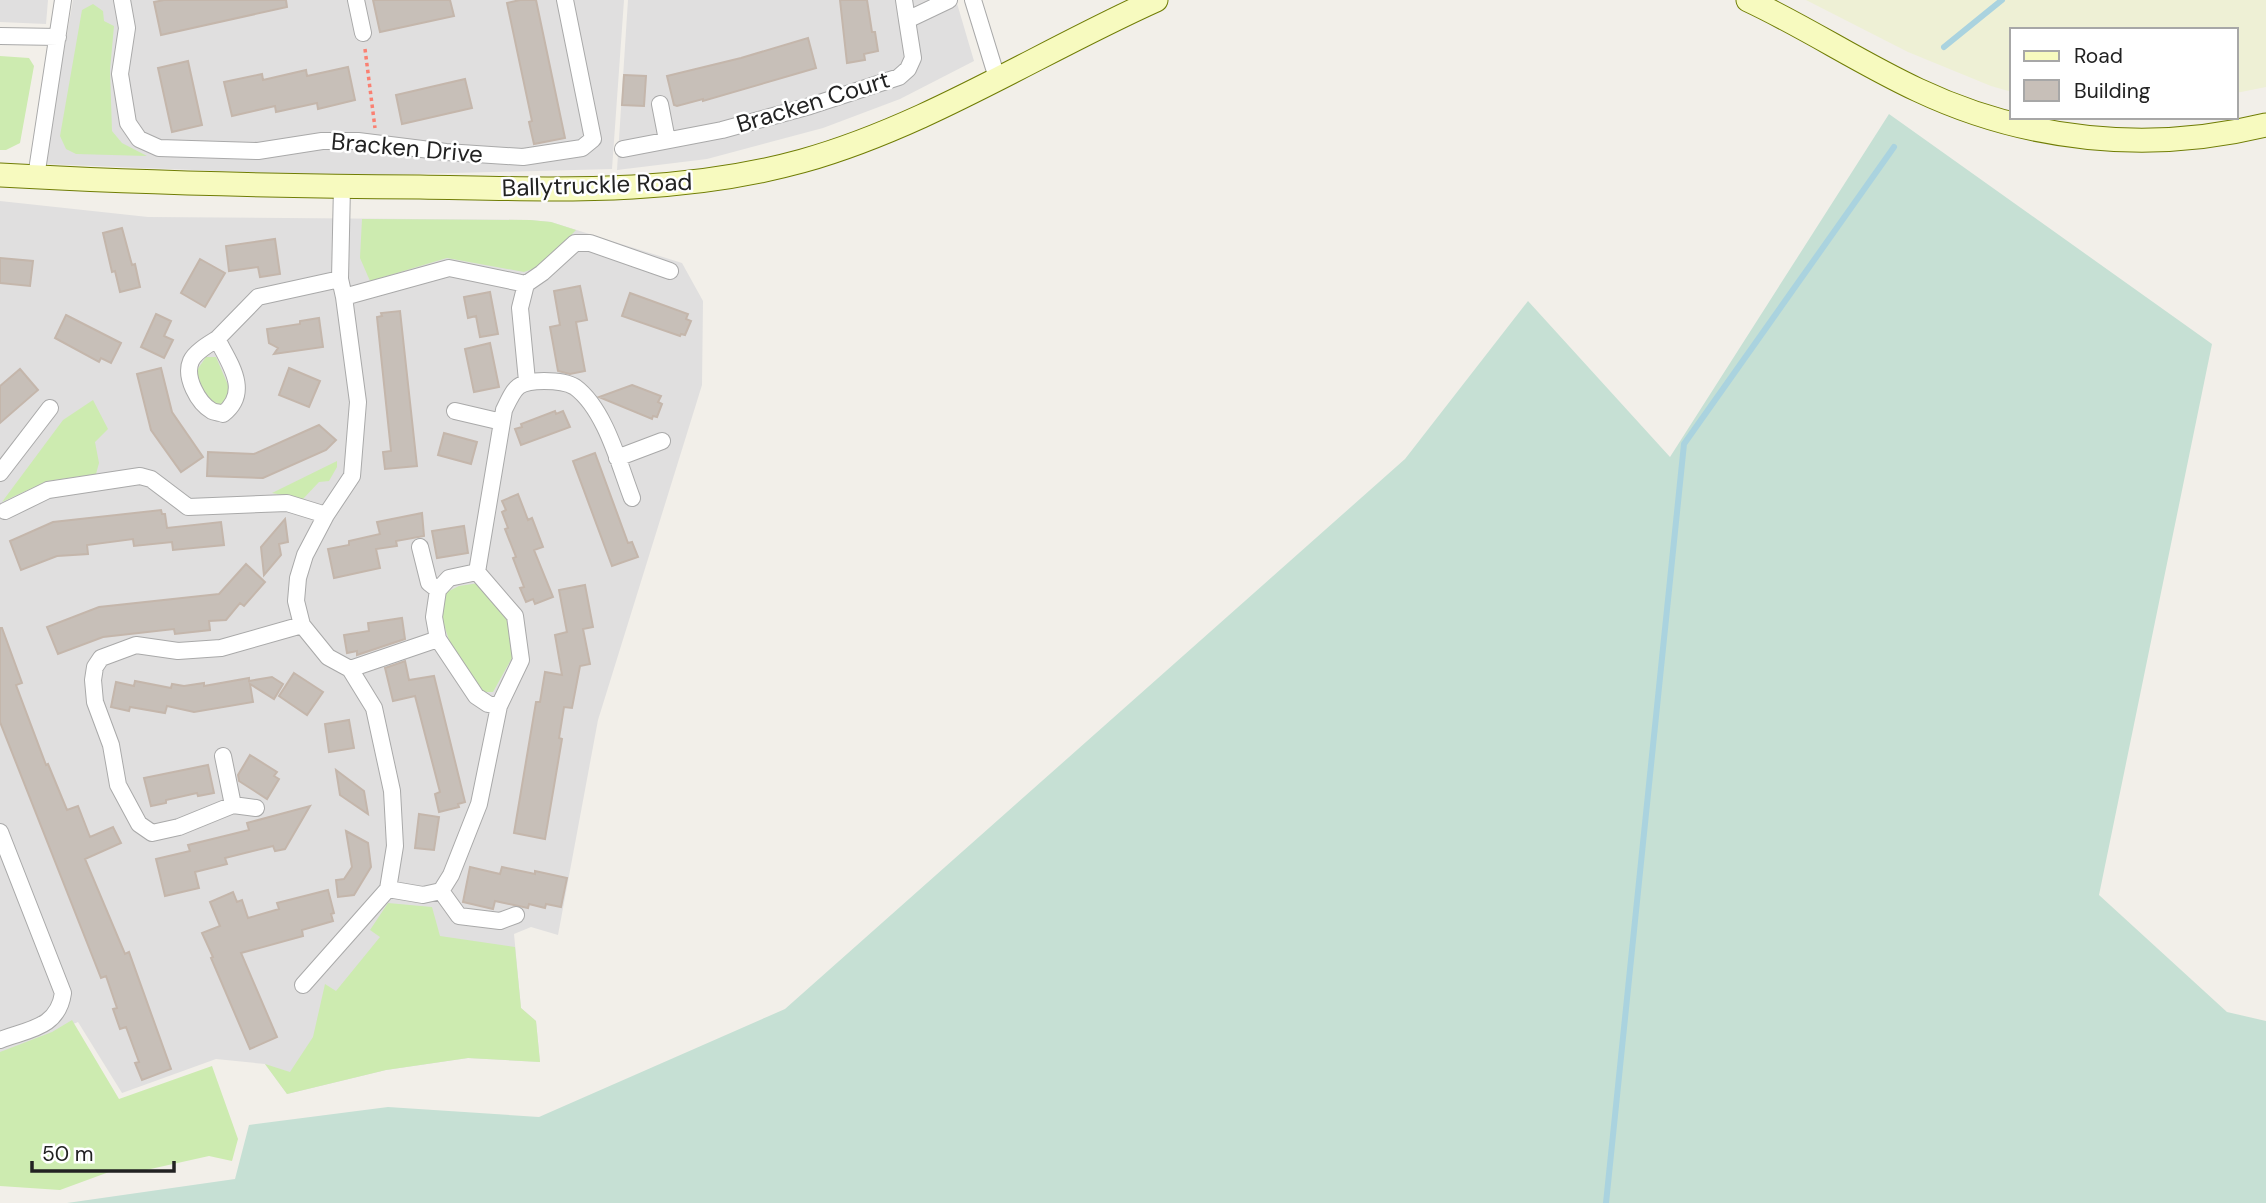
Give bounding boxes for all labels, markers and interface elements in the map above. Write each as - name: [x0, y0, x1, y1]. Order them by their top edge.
- legend: [2010, 28, 2238, 119]
- text: Road: [2074, 42, 2123, 70]
- street label: Bracken Court: [732, 64, 893, 140]
- text: Building: [2074, 77, 2151, 105]
- street label: Bracken Drive: [330, 125, 484, 170]
- street label: Ballytruckle Road: [501, 166, 693, 203]
- scale bar: [32, 1130, 173, 1174]
- text: 50 m: [42, 1140, 93, 1168]

